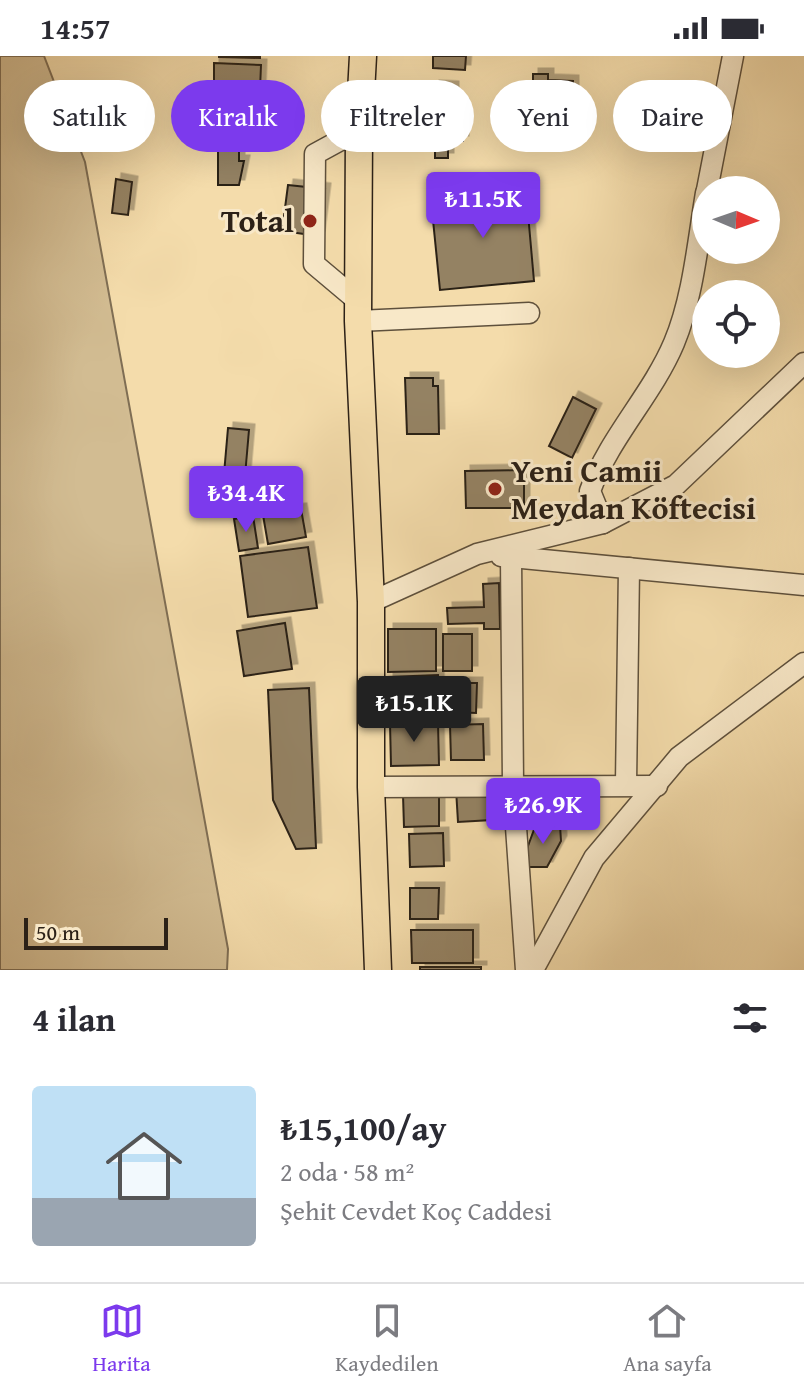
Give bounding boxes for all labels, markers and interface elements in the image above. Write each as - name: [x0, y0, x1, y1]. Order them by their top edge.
- text: 14:57: [40, 6, 111, 50]
- chip: Satılık: [24, 80, 155, 152]
- chip: Kiralık: [171, 80, 305, 152]
- chip: Filtreler: [321, 80, 474, 152]
- chip: Yeni: [490, 80, 597, 152]
- chip: Daire: [613, 80, 732, 152]
- pin: ₺11.5K: [418, 172, 548, 240]
- north arrow: [692, 176, 780, 264]
- map controls: [692, 176, 780, 368]
- text: ₺11.5K: [444, 178, 522, 217]
- place label: Total: [221, 197, 294, 244]
- marker: Total: [301, 212, 319, 230]
- button: locate: [692, 280, 780, 368]
- place label: Yeni Camii Meydan Köftecisi: [511, 447, 756, 531]
- pin: ₺34.4K: [181, 466, 311, 534]
- text: ₺34.4K: [207, 472, 285, 511]
- marker: Yeni Camii Meydan Köftecisi: [486, 480, 504, 498]
- pin: ₺15.1K: [349, 676, 479, 744]
- text: ₺15.1K: [375, 682, 453, 721]
- pin: ₺26.9K: [478, 778, 608, 846]
- text: ₺26.9K: [504, 784, 582, 823]
- scale bar: [24, 914, 168, 950]
- text: 50 m: [36, 916, 80, 948]
- text: 4 ilan: [32, 994, 116, 1043]
- icon: filters: [728, 996, 772, 1040]
- text: ₺15,100/ay: [280, 1103, 446, 1152]
- icon: home: [96, 1118, 192, 1214]
- text: 2 oda · 58 m²: [280, 1152, 414, 1191]
- text: Şehit Cevdet Koç Caddesi: [280, 1191, 552, 1230]
- tab: Harita: [92, 1299, 151, 1379]
- tab: Kaydedilen: [335, 1299, 439, 1379]
- tab: Ana sayfa: [623, 1299, 712, 1379]

